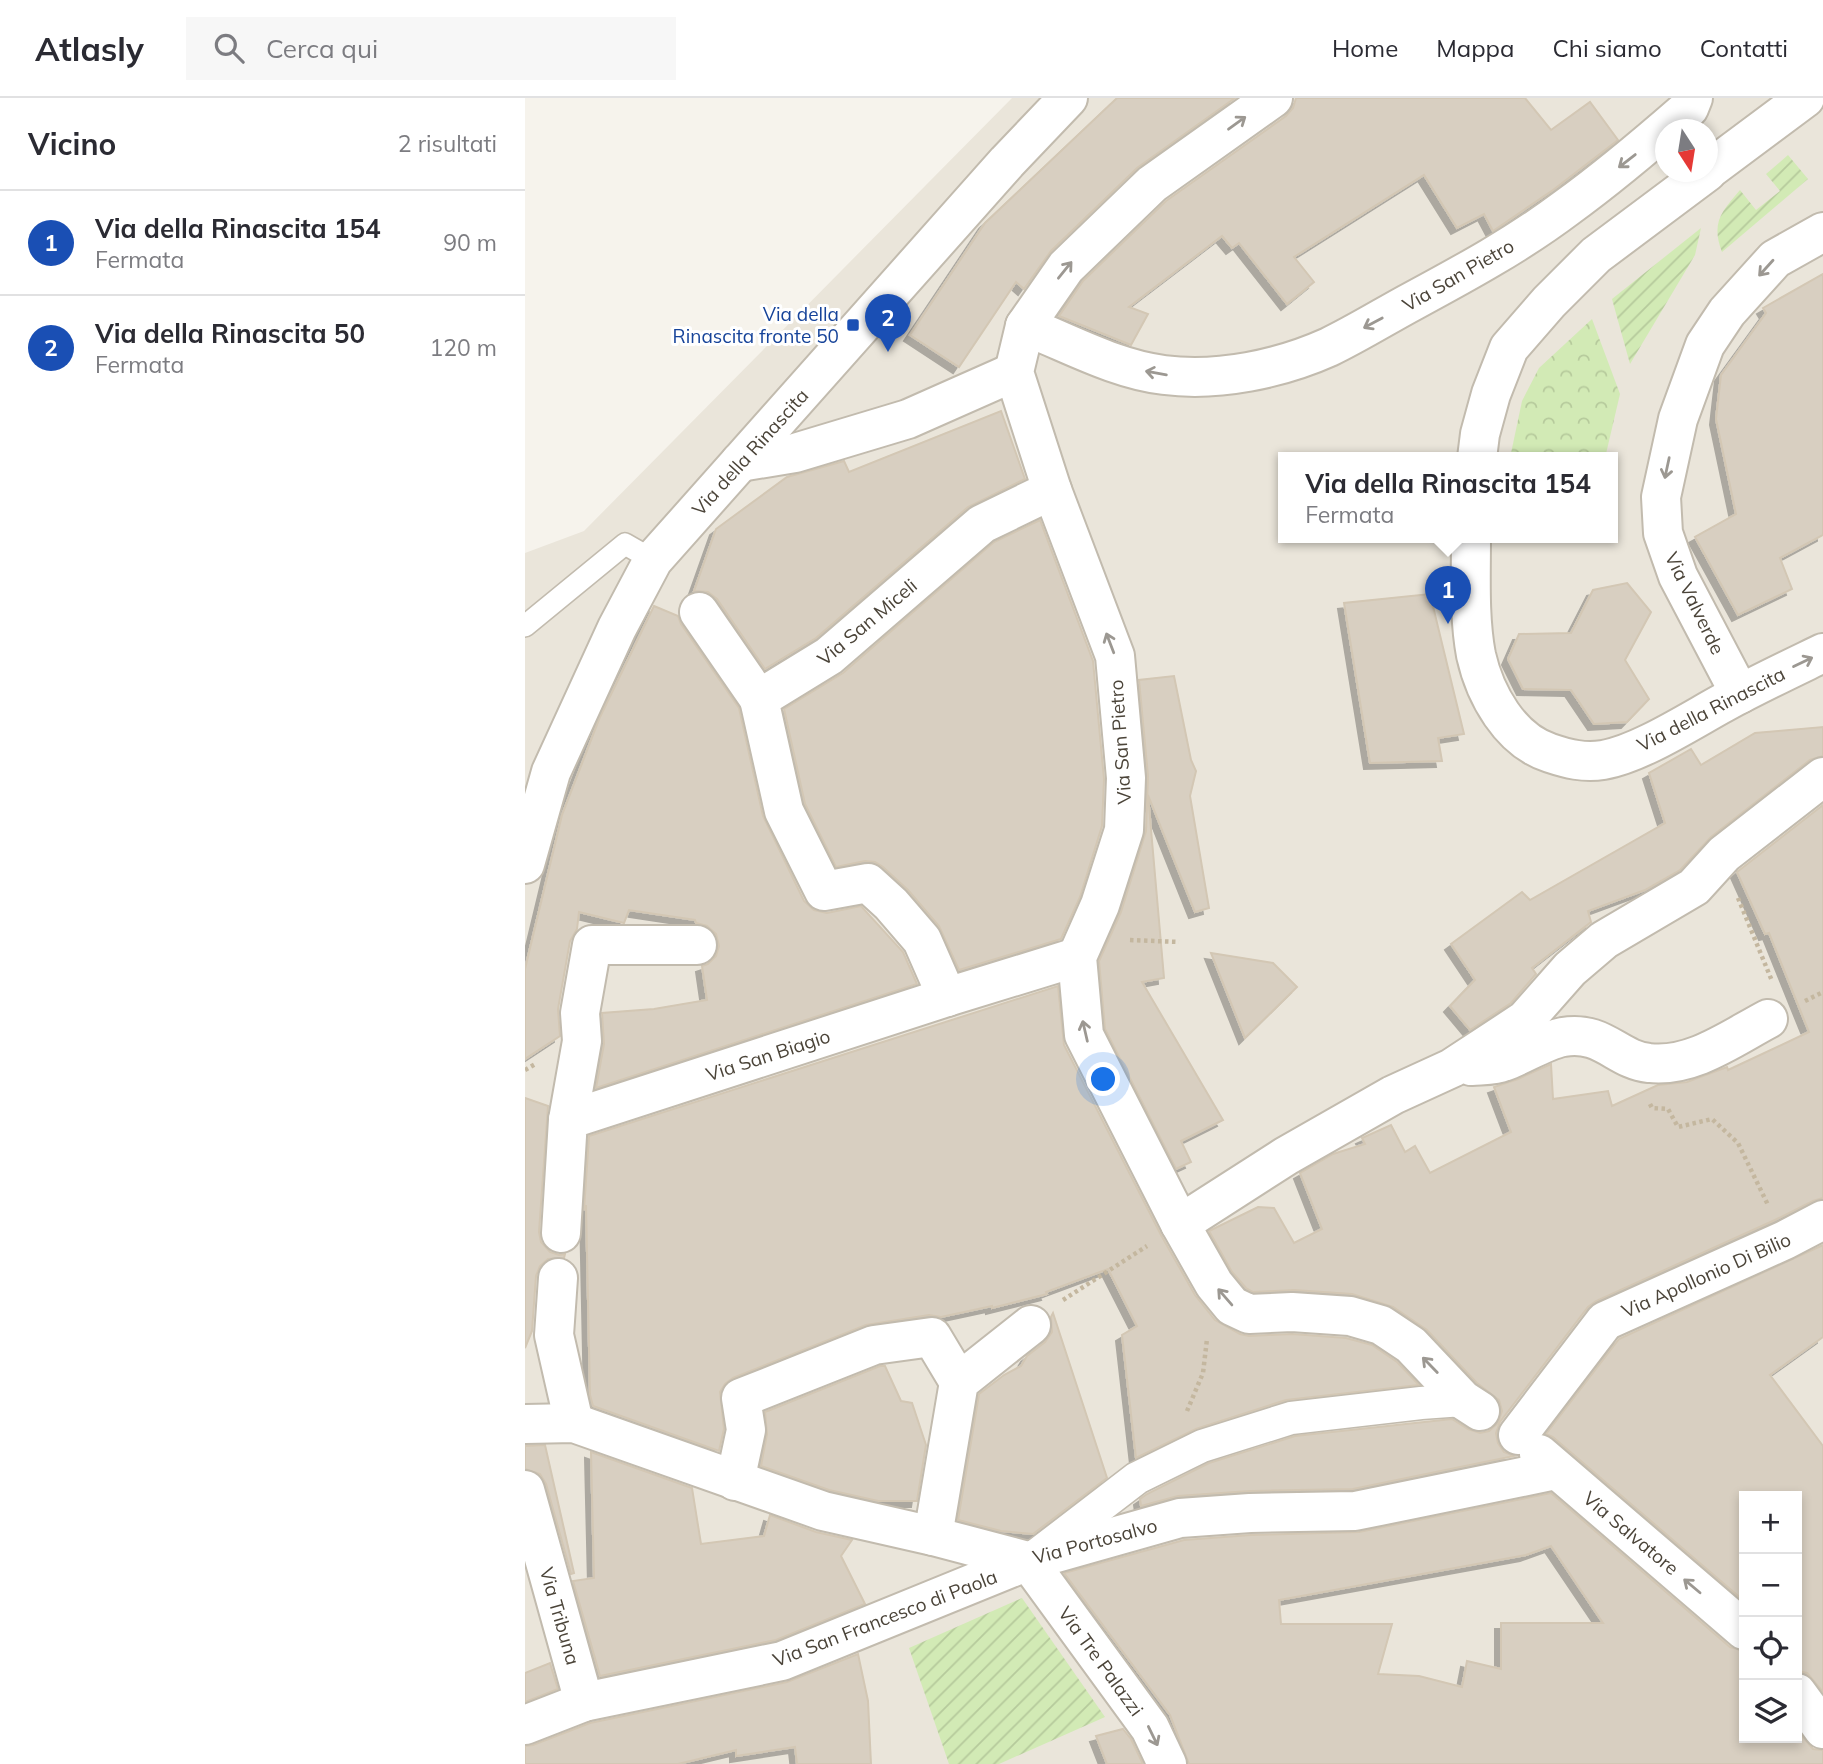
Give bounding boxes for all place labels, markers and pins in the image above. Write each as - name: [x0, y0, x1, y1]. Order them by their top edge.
- pin: 2: [865, 294, 911, 352]
- place label: Via della Rinascita fronte 50: [673, 302, 839, 348]
- marker: Via della Rinascita fronte 50: [845, 317, 861, 333]
- pin: 1: [1425, 566, 1471, 624]

